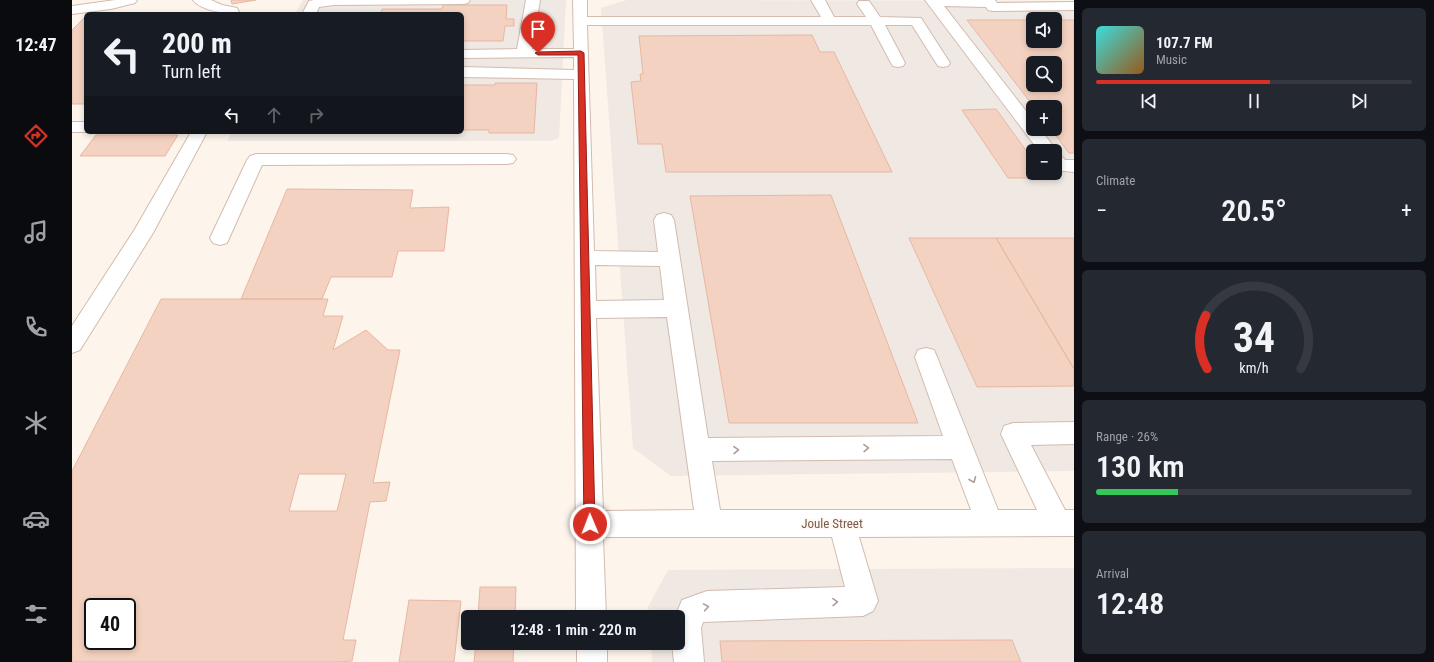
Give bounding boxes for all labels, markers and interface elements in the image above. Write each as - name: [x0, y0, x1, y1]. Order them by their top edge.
- pin: [521, 12, 555, 53]
- map controls: [1026, 12, 1062, 180]
- button: sound: [1026, 12, 1062, 48]
- icon: arrive: [527, 18, 549, 40]
- text: 200 m: [162, 27, 232, 60]
- icon: left: [96, 28, 148, 80]
- text: 12:47: [15, 34, 57, 55]
- text: 107.7 FM: [1156, 34, 1213, 52]
- text: Music: [1156, 52, 1187, 67]
- button: search: [1026, 56, 1062, 92]
- text: Turn left: [162, 61, 221, 82]
- icon: previous: [1138, 90, 1160, 112]
- icon: pause: [1243, 90, 1265, 112]
- icon: next: [1348, 90, 1370, 112]
- button: +: [1026, 100, 1062, 136]
- icon: left: [221, 104, 243, 126]
- icon: ahead: [263, 104, 285, 126]
- icon: right: [305, 104, 327, 126]
- icon: directions: [22, 122, 50, 150]
- button: −: [1026, 144, 1062, 180]
- text: Climate: [1096, 173, 1135, 188]
- text: 20.5°: [1221, 193, 1287, 228]
- text: −: [1096, 198, 1107, 223]
- text: +: [1401, 198, 1412, 223]
- icon: music: [22, 218, 50, 246]
- icon: phone: [22, 313, 50, 341]
- text: 34: [1233, 313, 1275, 362]
- text: km/h: [1239, 360, 1269, 376]
- icon: climate: [22, 409, 50, 437]
- text: Range · 26%: [1096, 429, 1158, 444]
- one-way arrow: [863, 444, 869, 452]
- one-way arrow: [733, 446, 739, 454]
- text: 130 km: [1096, 449, 1185, 484]
- one-way arrow: [969, 477, 977, 484]
- position arrow: [569, 503, 611, 545]
- icon: car: [22, 505, 50, 533]
- street label: Joule Street: [801, 516, 863, 531]
- text: Arrival: [1096, 566, 1129, 581]
- text: 12:48: [1096, 586, 1164, 621]
- speed limit sign: 40: [84, 598, 136, 650]
- one-way arrow: [832, 598, 838, 606]
- icon: filters: [22, 600, 50, 628]
- one-way arrow: [702, 603, 709, 612]
- text: 12:48 · 1 min · 220 m: [510, 621, 636, 639]

